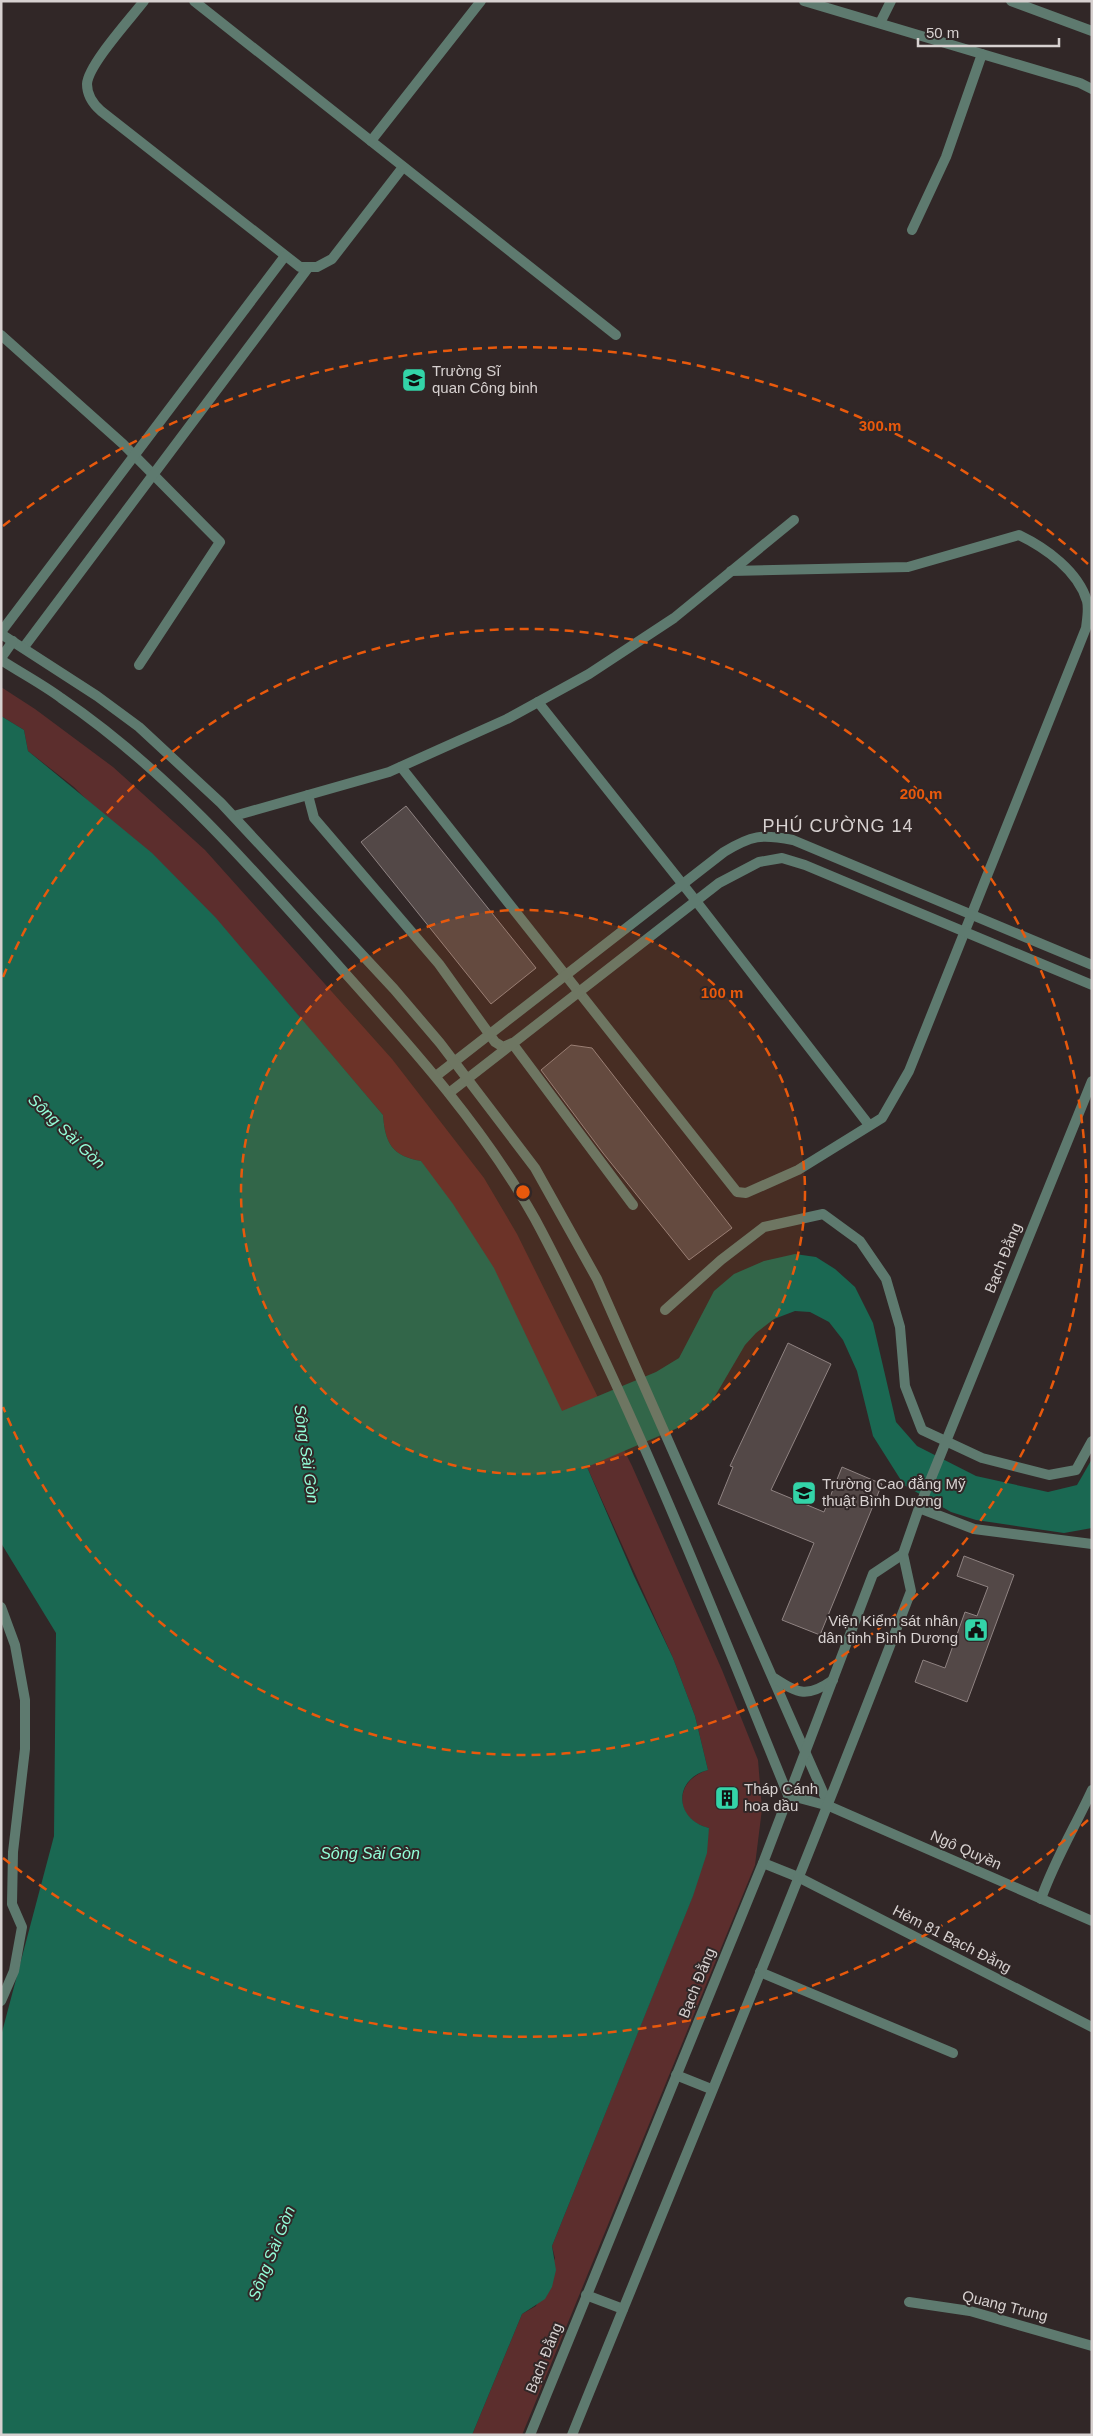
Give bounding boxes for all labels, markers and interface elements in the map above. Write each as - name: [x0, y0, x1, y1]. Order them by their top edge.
- scale bar: [918, 15, 1059, 47]
- text: 50 m: [926, 24, 959, 41]
- place label: Trường Sĩ quan Công binh: [432, 362, 538, 396]
- school or university icon: Trường Sĩ quan Công binh: [401, 367, 427, 393]
- text: 300 m: [859, 417, 901, 434]
- text: 200 m: [900, 785, 942, 802]
- district label: PHÚ CƯỜNG 14: [763, 815, 913, 836]
- text: 100 m: [701, 984, 743, 1001]
- water label: Sông Sài Gòn: [25, 1091, 108, 1172]
- centre of rings: [514, 1183, 532, 1201]
- street label: Bạch Đằng: [981, 1220, 1024, 1295]
- water label: Sông Sài Gòn: [291, 1404, 322, 1505]
- place label: Trường Cao đẳng Mỹ thuật Bình Dương: [822, 1475, 966, 1509]
- school or university icon: Trường Cao đẳng Mỹ thuật Bình Dương: [791, 1480, 817, 1506]
- place label: Viện Kiểm sát nhân dân tỉnh Bình Dương: [818, 1612, 958, 1646]
- public building icon: Viện Kiểm sát nhân dân tỉnh Bình Dương: [963, 1617, 989, 1643]
- place label: Tháp Cánh hoa dầu: [744, 1780, 818, 1814]
- building icon: Tháp Cánh hoa dầu: [714, 1785, 740, 1811]
- street label: Ngô Quyền: [928, 1826, 1004, 1873]
- water label: Sông Sài Gòn: [320, 1845, 420, 1862]
- street label: Hẻm 81 Bạch Đằng: [890, 1901, 1014, 1976]
- street label: Bạch Đằng: [675, 1945, 718, 2020]
- water label: Sông Sài Gòn: [245, 2204, 298, 2303]
- street label: Quang Trung: [961, 2287, 1050, 2324]
- street label: Bạch Đằng: [522, 2320, 565, 2395]

